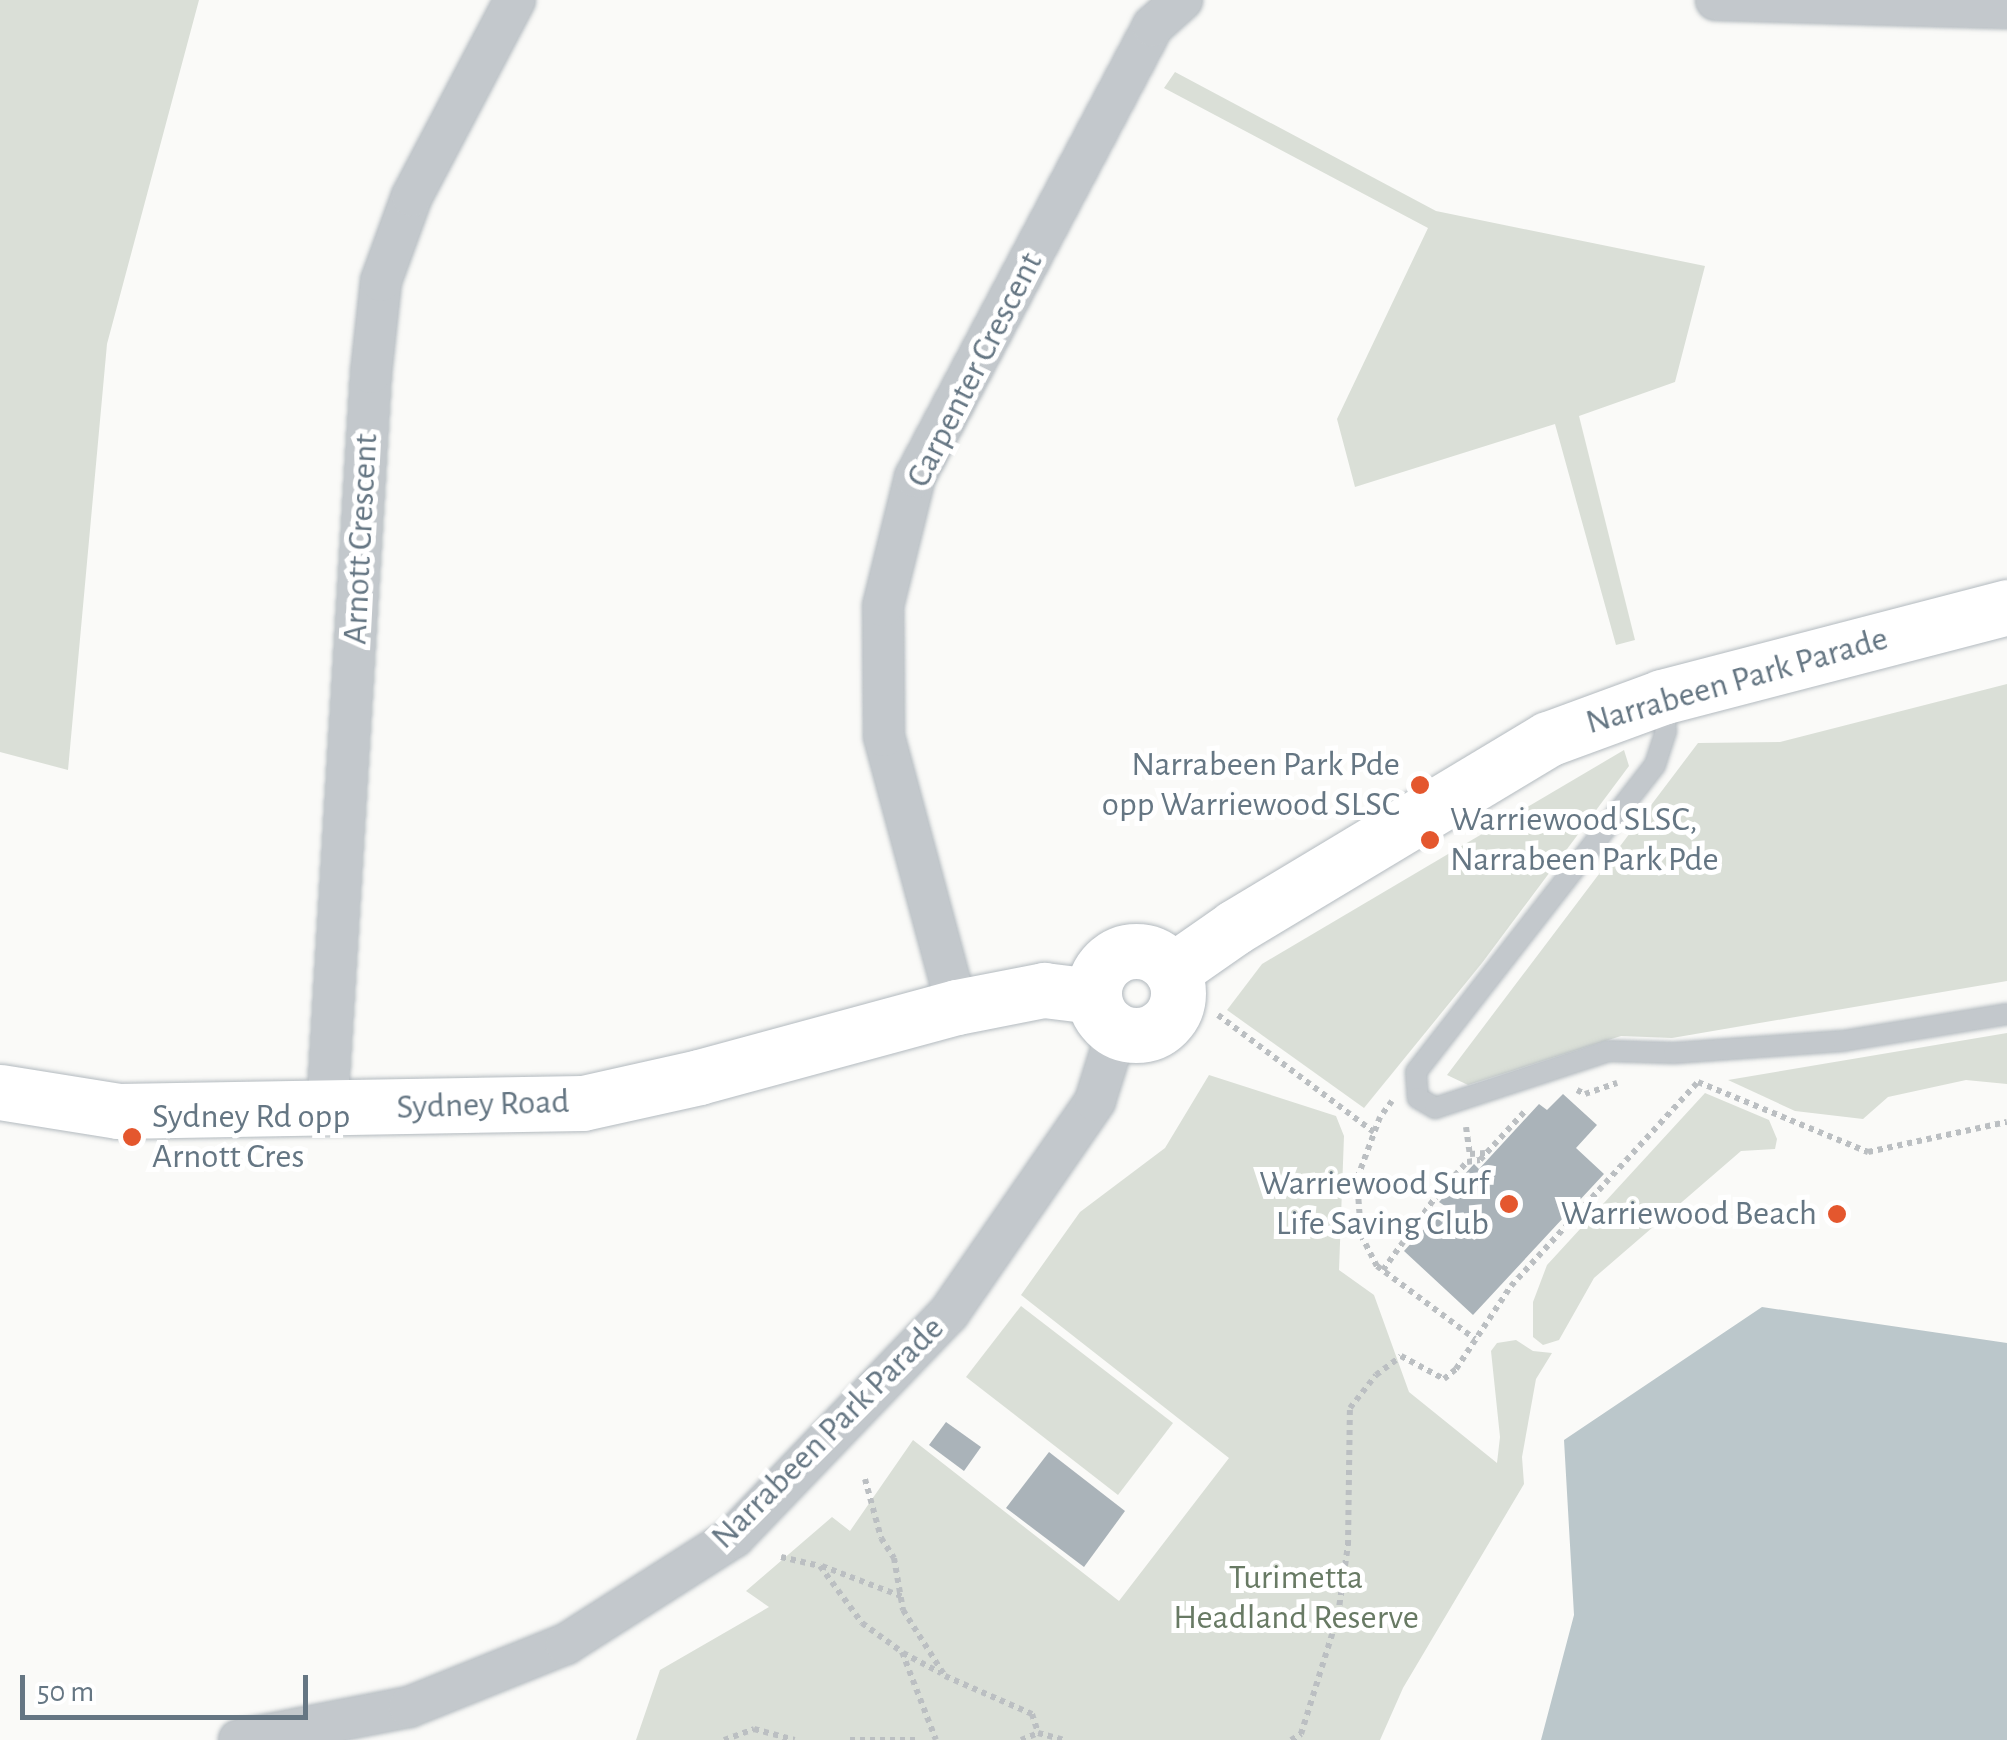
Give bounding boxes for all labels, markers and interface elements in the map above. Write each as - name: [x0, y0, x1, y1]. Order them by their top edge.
- street label: Carpenter Crescent: [898, 246, 1052, 494]
- street label: Arnott Crescent: [335, 432, 387, 646]
- street label: Narrabeen Park Parade: [1581, 618, 1893, 744]
- place label: Narrabeen Park Pde opp Warriewood SLSC: [1102, 744, 1400, 826]
- marker: Narrabeen Park Pde opp Warriewood SLSC: [1409, 774, 1431, 796]
- place label: Warriewood SLSC, Narrabeen Park Pde: [1450, 799, 1719, 881]
- marker: Warriewood SLSC, Narrabeen Park Pde: [1419, 829, 1441, 851]
- street label: Sydney Road: [396, 1081, 570, 1129]
- place label: Sydney Rd opp Arnott Cres: [152, 1096, 350, 1178]
- marker: Sydney Rd opp Arnott Cres: [121, 1126, 143, 1148]
- place label: Warriewood Surf Life Saving Club: [1259, 1163, 1489, 1245]
- marker: Warriewood Surf Life Saving Club: [1498, 1193, 1520, 1215]
- place label: Warriewood Beach: [1561, 1193, 1817, 1235]
- marker: Warriewood Beach: [1826, 1203, 1848, 1225]
- street label: Narrabeen Park Parade: [703, 1308, 953, 1558]
- park label: Turimetta Headland Reserve: [1173, 1557, 1419, 1639]
- scale bar: [25, 1655, 312, 1717]
- text: 50 m: [37, 1677, 94, 1707]

